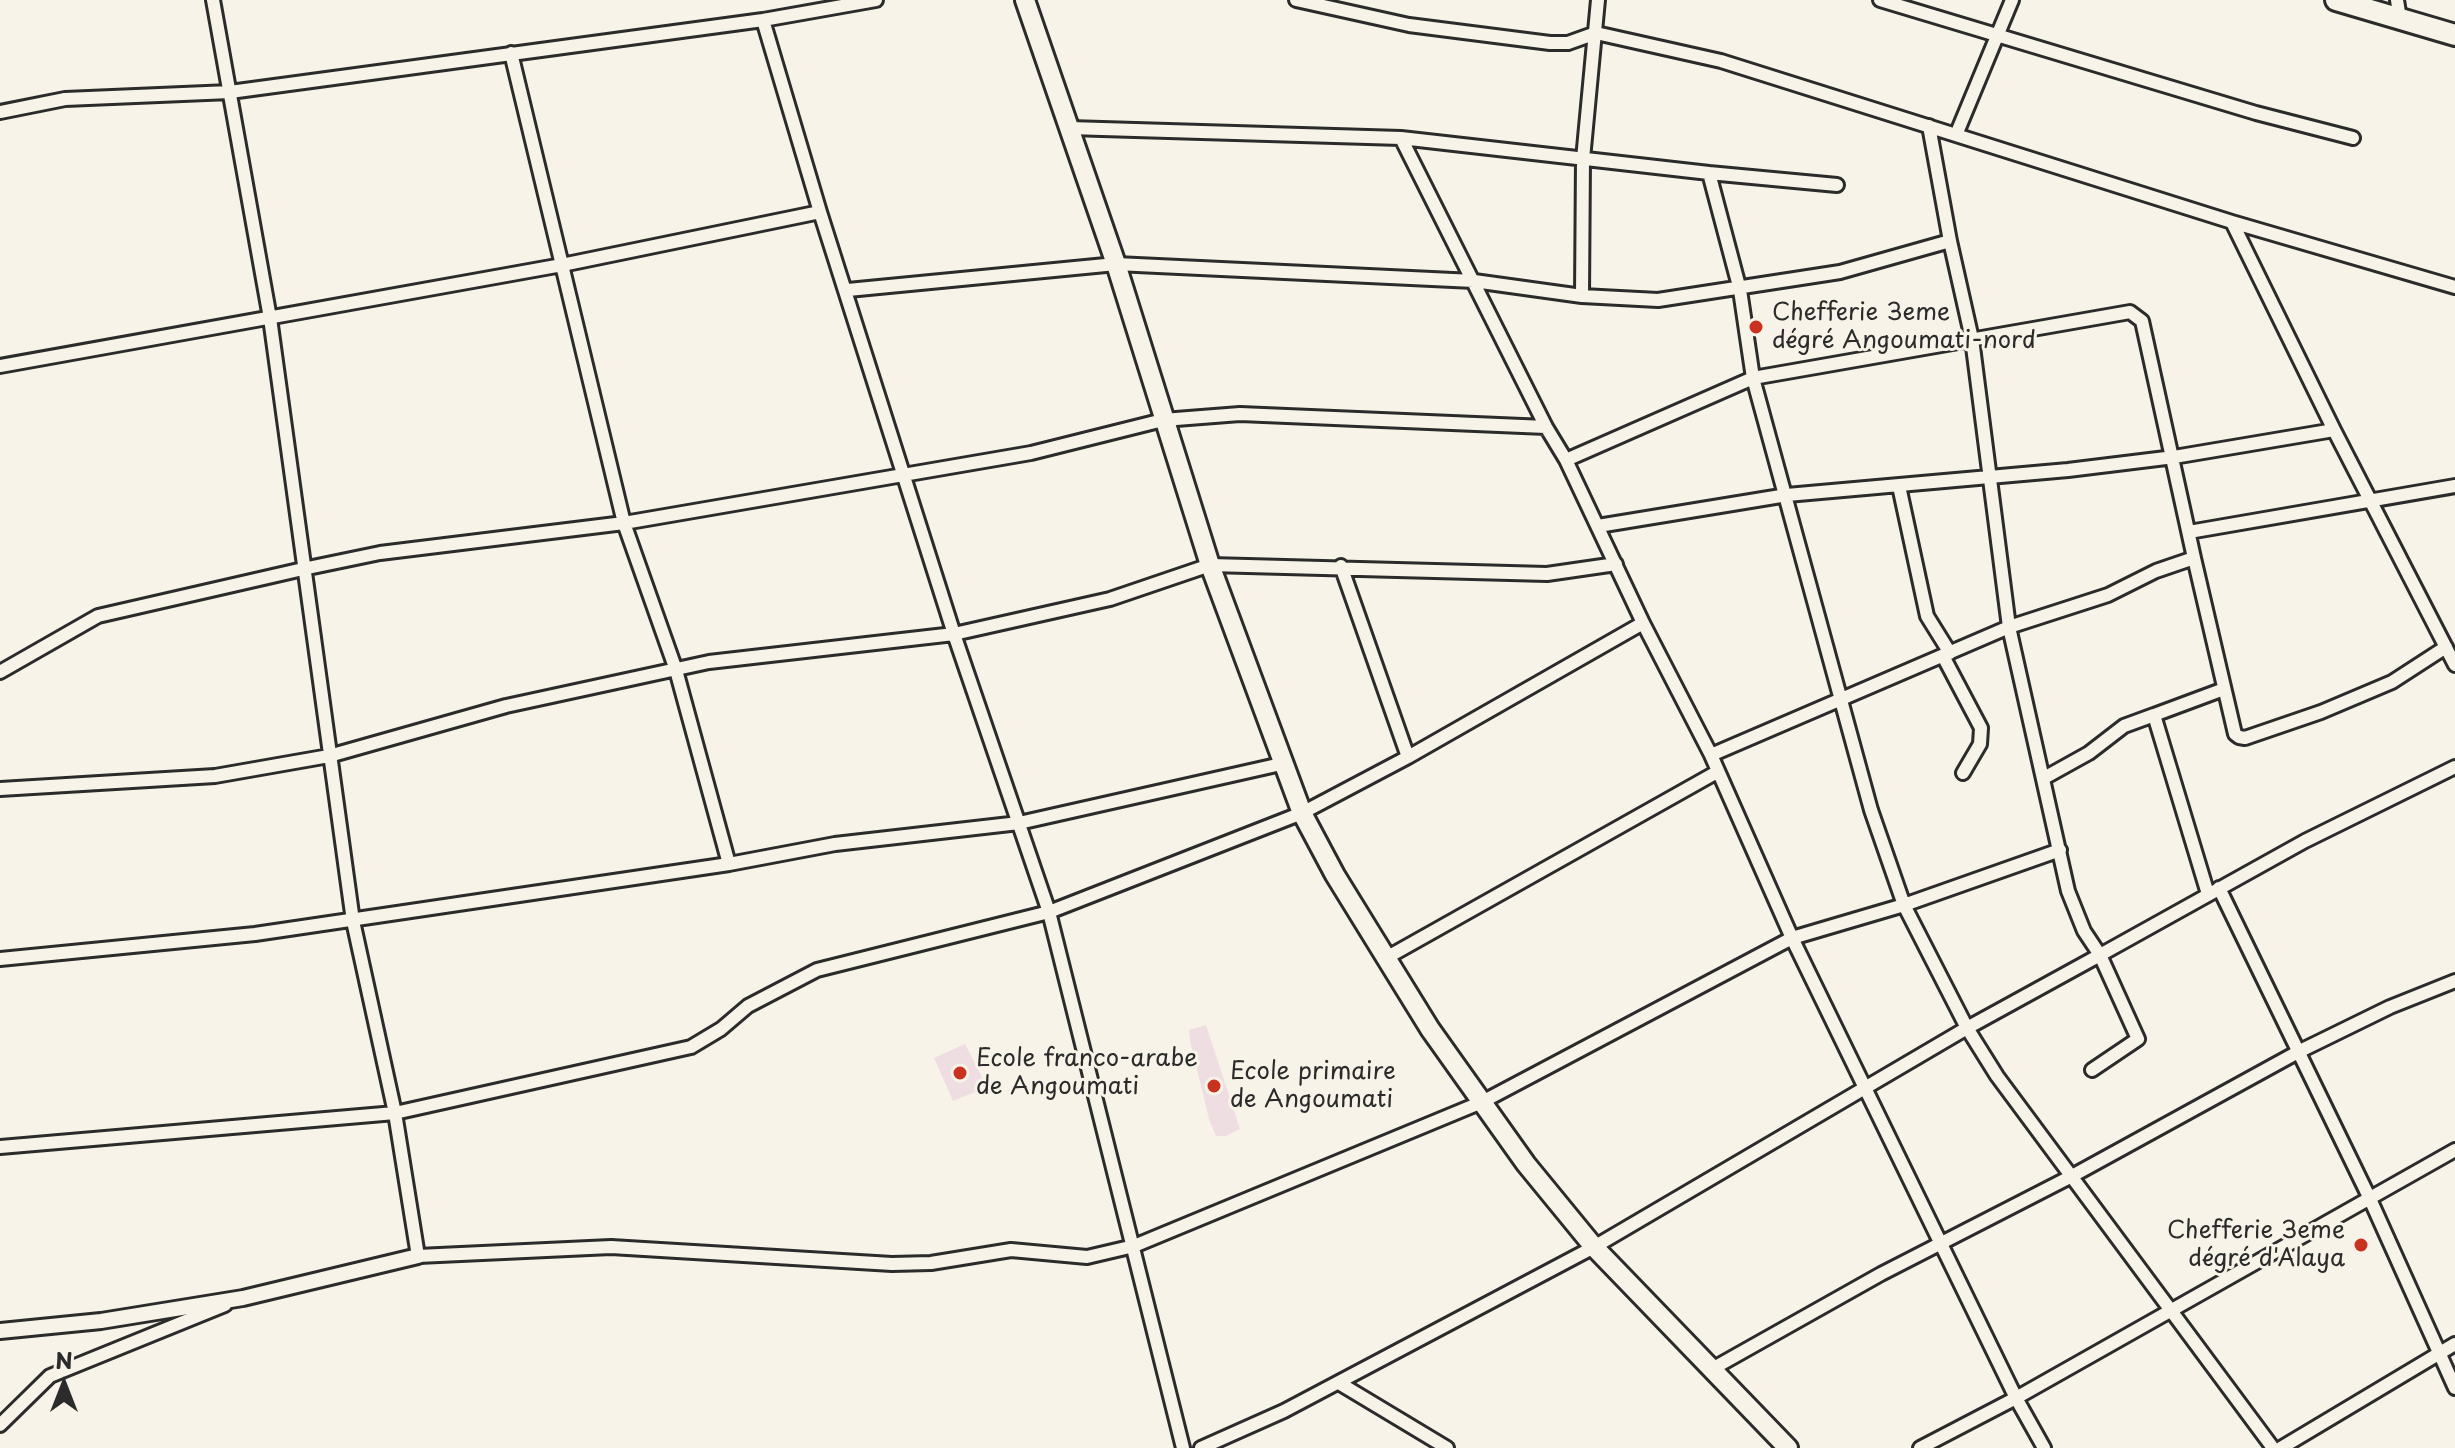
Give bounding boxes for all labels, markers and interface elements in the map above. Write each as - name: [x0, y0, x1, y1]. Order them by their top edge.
- place label: Chefferie 3eme dégré Angoumati-nord: [1772, 299, 2036, 355]
- marker: Chefferie 3eme dégré Angoumati-nord: [1747, 318, 1765, 336]
- place label: Ecole franco-arabe de Angoumati: [976, 1045, 1198, 1101]
- place label: Ecole primaire de Angoumati: [1230, 1058, 1396, 1114]
- marker: Ecole franco-arabe de Angoumati: [951, 1064, 969, 1082]
- marker: Ecole primaire de Angoumati: [1205, 1077, 1223, 1095]
- place label: Chefferie 3eme dégré d'Alaya: [2167, 1217, 2345, 1273]
- marker: Chefferie 3eme dégré d'Alaya: [2352, 1236, 2370, 1254]
- text: N: [55, 1343, 73, 1376]
- north arrow: [24, 1344, 104, 1424]

